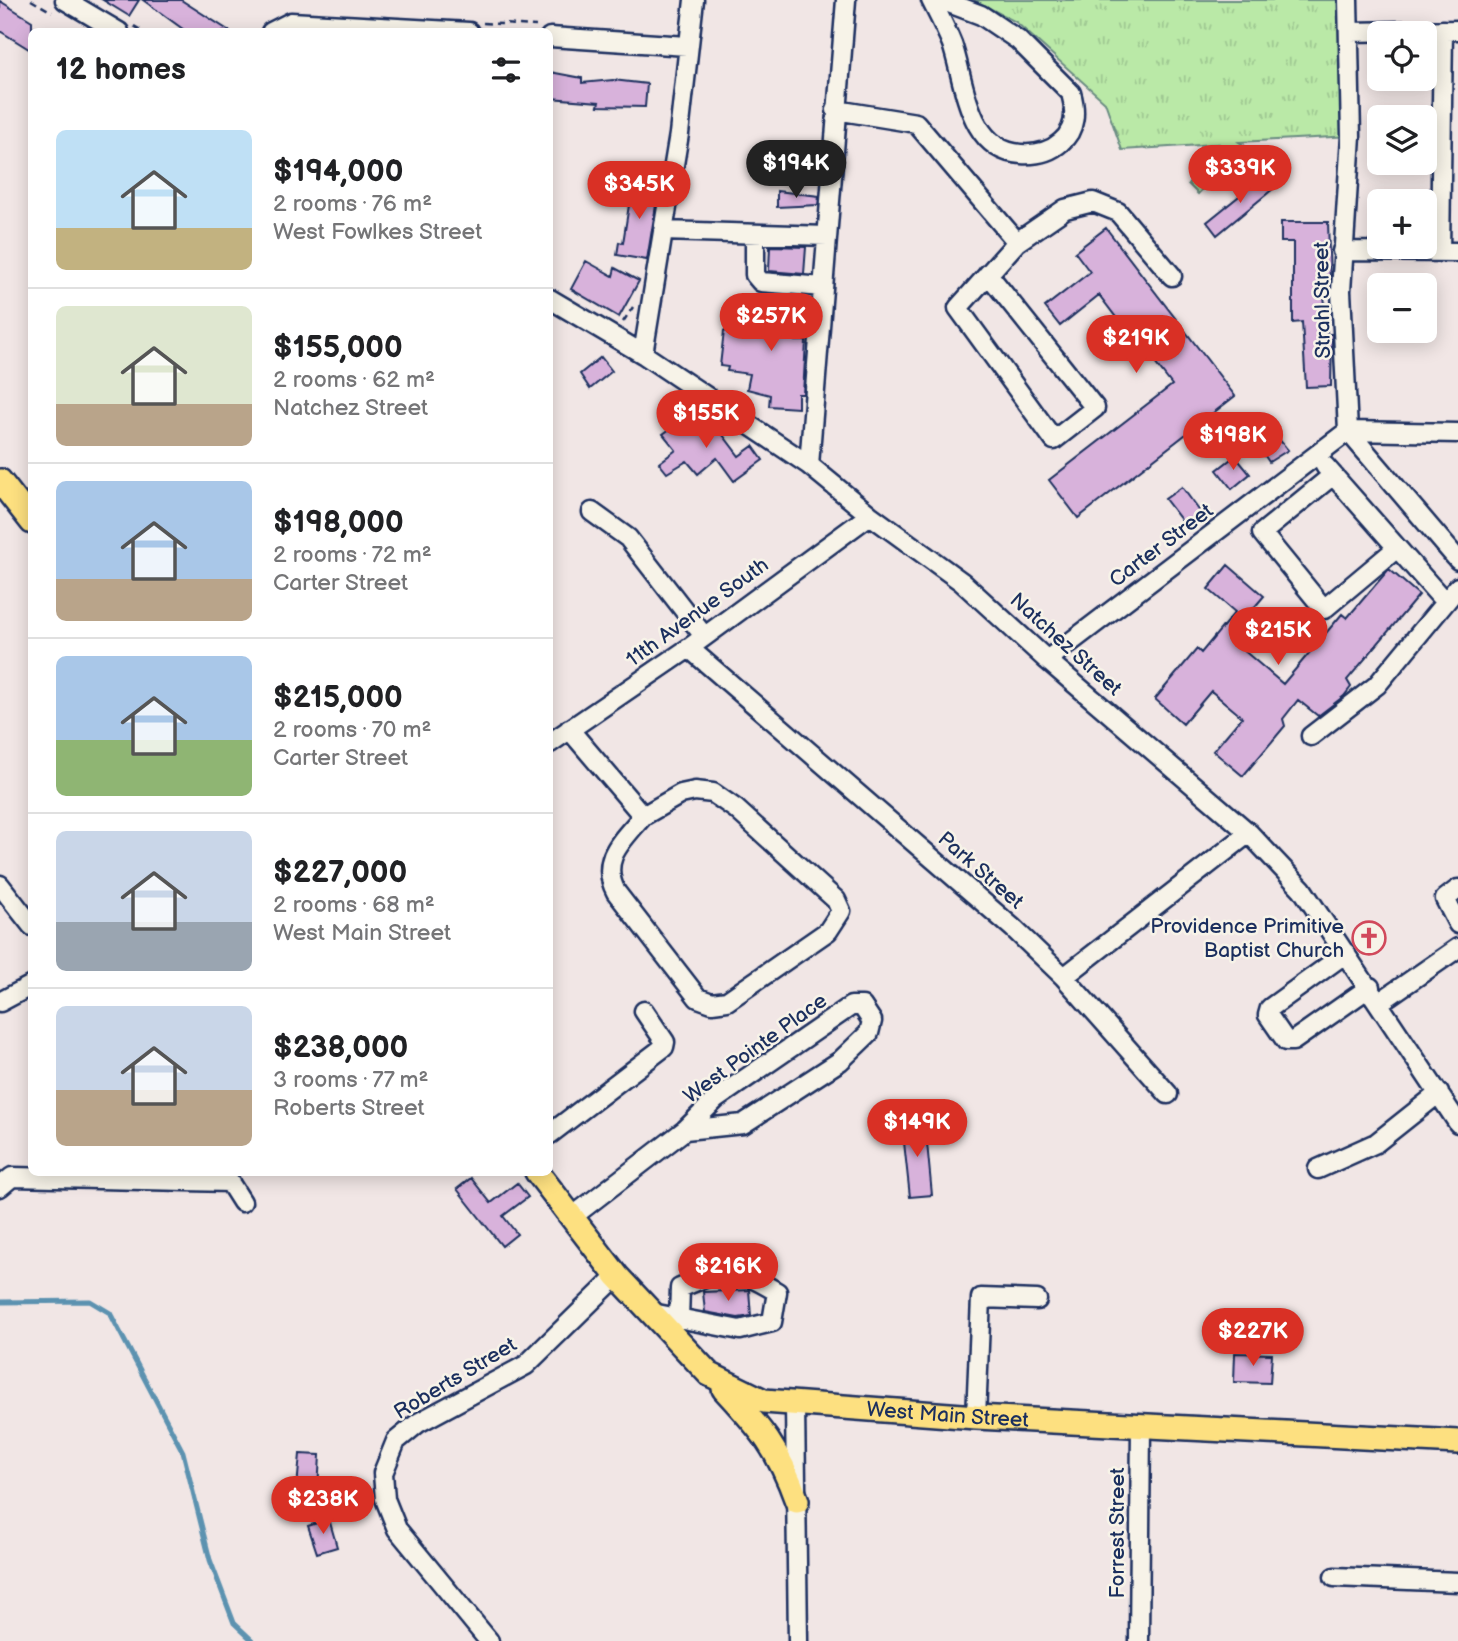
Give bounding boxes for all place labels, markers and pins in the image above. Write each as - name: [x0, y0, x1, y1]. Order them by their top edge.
- pin: $194K: [747, 140, 845, 200]
- pin: $339K: [1191, 146, 1289, 205]
- pin: $345K: [590, 162, 688, 221]
- pin: $257K: [722, 294, 820, 353]
- pin: $219K: [1087, 316, 1185, 375]
- pin: $155K: [657, 391, 755, 450]
- pin: $198K: [1184, 412, 1282, 472]
- pin: $215K: [1229, 608, 1327, 667]
- place label: Providence Primitive Baptist Church: [1150, 914, 1344, 963]
- church icon: Providence Primitive Baptist Church: [1350, 919, 1388, 957]
- pin: $149K: [868, 1100, 966, 1159]
- pin: $216K: [679, 1244, 777, 1303]
- pin: $227K: [1204, 1308, 1302, 1368]
- pin: $238K: [274, 1476, 372, 1536]

